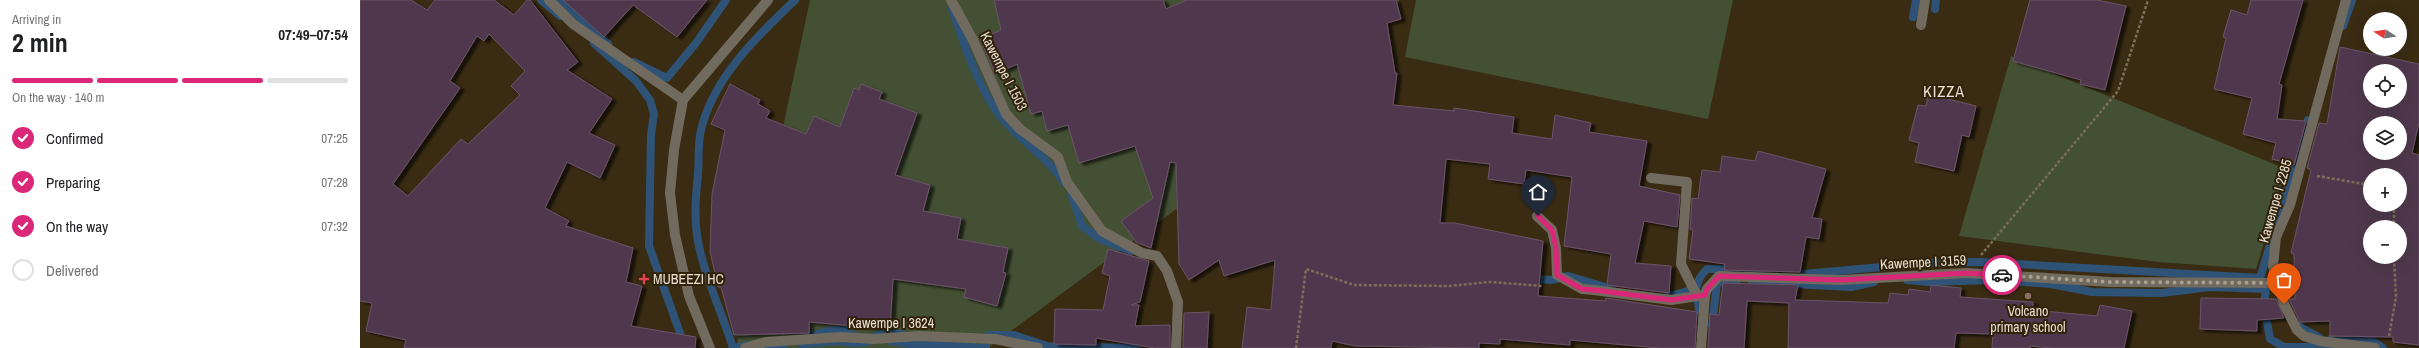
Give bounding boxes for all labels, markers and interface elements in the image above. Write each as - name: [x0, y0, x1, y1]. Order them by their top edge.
- text: Arriving in: [12, 11, 61, 28]
- north arrow: [2363, 12, 2407, 56]
- map controls: [2363, 12, 2407, 264]
- text: 07:49–07:54: [278, 24, 348, 45]
- text: 2 min: [12, 25, 68, 60]
- street label: Kawempe I 1503: [976, 29, 1032, 113]
- button: locate: [2363, 64, 2407, 108]
- district label: KIZZA: [1923, 80, 1965, 102]
- text: On the way · 140 m: [12, 89, 104, 106]
- button: layers: [2363, 116, 2407, 160]
- icon: check: [12, 127, 34, 149]
- text: Confirmed: [46, 128, 103, 149]
- text: 07:25: [321, 130, 348, 147]
- street label: Kawempe I 2285: [2254, 157, 2296, 245]
- button: +: [2363, 168, 2407, 212]
- icon: check: [12, 171, 34, 193]
- text: Preparing: [46, 172, 100, 193]
- text: 07:28: [321, 174, 348, 191]
- pin: [1521, 175, 1555, 216]
- icon: home: [1527, 181, 1549, 203]
- icon: check: [12, 215, 34, 237]
- text: On the way: [46, 216, 108, 237]
- text: 07:32: [321, 218, 348, 235]
- button: −: [2363, 220, 2407, 264]
- street label: Kawempe I 3159: [1880, 251, 1966, 273]
- courier: [1982, 255, 2022, 295]
- text: Delivered: [46, 260, 99, 281]
- pin: [2267, 263, 2301, 304]
- icon: car: [1991, 264, 2013, 286]
- icon: bag: [2273, 269, 2295, 291]
- place label: MUBEEZI HC: [653, 270, 724, 288]
- marker: MUBEEZI HC: [638, 273, 650, 285]
- marker: Volcano primary school: [2023, 291, 2033, 301]
- place label: Volcano primary school: [1990, 302, 2066, 336]
- street label: Kawempe I 3624: [848, 314, 935, 332]

